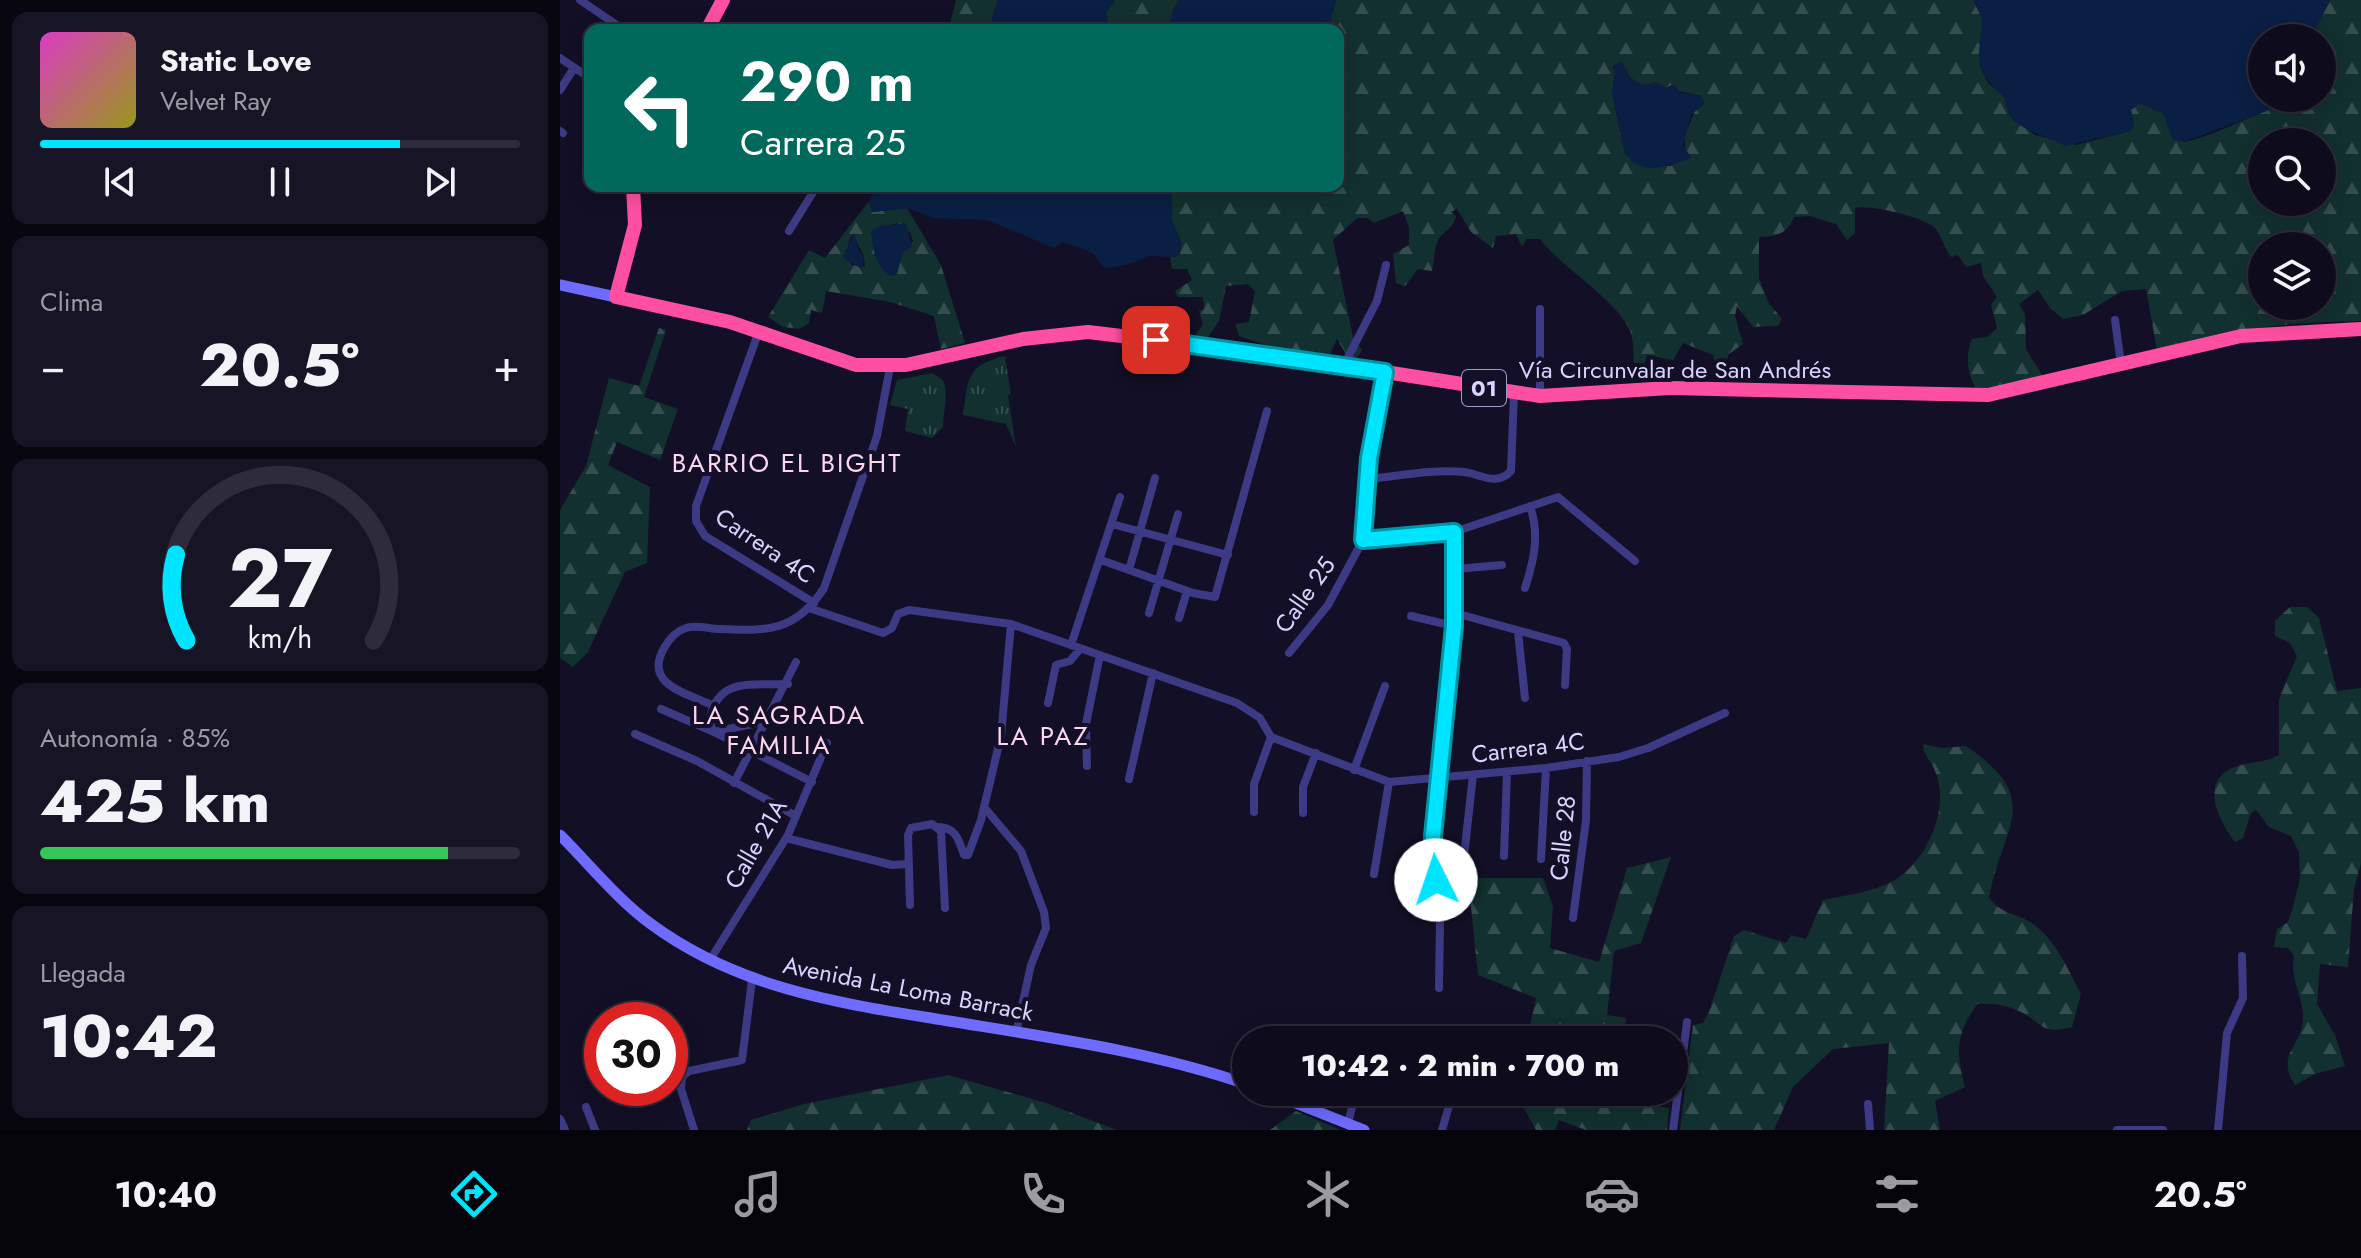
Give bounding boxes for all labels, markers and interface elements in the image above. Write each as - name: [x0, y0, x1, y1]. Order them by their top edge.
- map controls: [2248, 24, 2336, 320]
- button: sound: [2248, 24, 2336, 112]
- text: Static Love: [160, 39, 312, 82]
- text: 290 m: [740, 41, 914, 122]
- icon: left: [608, 56, 712, 160]
- text: Velvet Ray: [160, 82, 271, 120]
- text: Carrera 25: [740, 116, 906, 168]
- button: search: [2248, 128, 2336, 216]
- icon: previous: [98, 160, 142, 204]
- icon: pause: [258, 160, 302, 204]
- icon: next: [418, 160, 462, 204]
- button: layers: [2248, 232, 2336, 320]
- text: Clima: [40, 283, 103, 321]
- pin: [1122, 306, 1190, 374]
- icon: arrive: [1134, 318, 1178, 362]
- text: 20.5°: [200, 322, 359, 409]
- text: −: [40, 334, 66, 398]
- text: +: [493, 334, 520, 398]
- street label: Vía Circunvalar de San Andrés: [1519, 352, 1831, 387]
- road number: 01: [1462, 370, 1506, 406]
- district label: BARRIO EL BIGHT: [672, 444, 902, 482]
- street label: Carrera 4C: [708, 499, 822, 592]
- text: 27: [228, 518, 332, 638]
- street label: Calle 25: [1266, 550, 1344, 640]
- text: km/h: [248, 617, 312, 659]
- district label: LA SAGRADA FAMILIA: [692, 696, 866, 764]
- district label: LA PAZ: [996, 717, 1090, 755]
- text: Autonomía · 85%: [40, 719, 230, 757]
- street label: Carrera 4C: [1469, 723, 1587, 772]
- text: 425 km: [40, 758, 270, 845]
- street label: Calle 21A: [716, 792, 796, 895]
- street label: Calle 28: [1541, 794, 1584, 882]
- position arrow: [1394, 838, 1478, 922]
- street label: Avenida La Loma Barrack: [780, 947, 1037, 1030]
- text: Llegada: [40, 954, 126, 992]
- text: 10:42: [40, 993, 217, 1080]
- speed limit sign: 30: [584, 1002, 688, 1106]
- text: 10:42 · 2 min · 700 m: [1301, 1044, 1619, 1087]
- icon: directions: [446, 1166, 502, 1222]
- icon: music: [730, 1166, 786, 1222]
- icon: phone: [1015, 1166, 1071, 1222]
- icon: climate: [1300, 1166, 1356, 1222]
- icon: car: [1584, 1166, 1640, 1222]
- icon: filters: [1869, 1166, 1925, 1222]
- text: 10:40: [114, 1168, 217, 1220]
- text: 20.5°: [2154, 1168, 2247, 1220]

